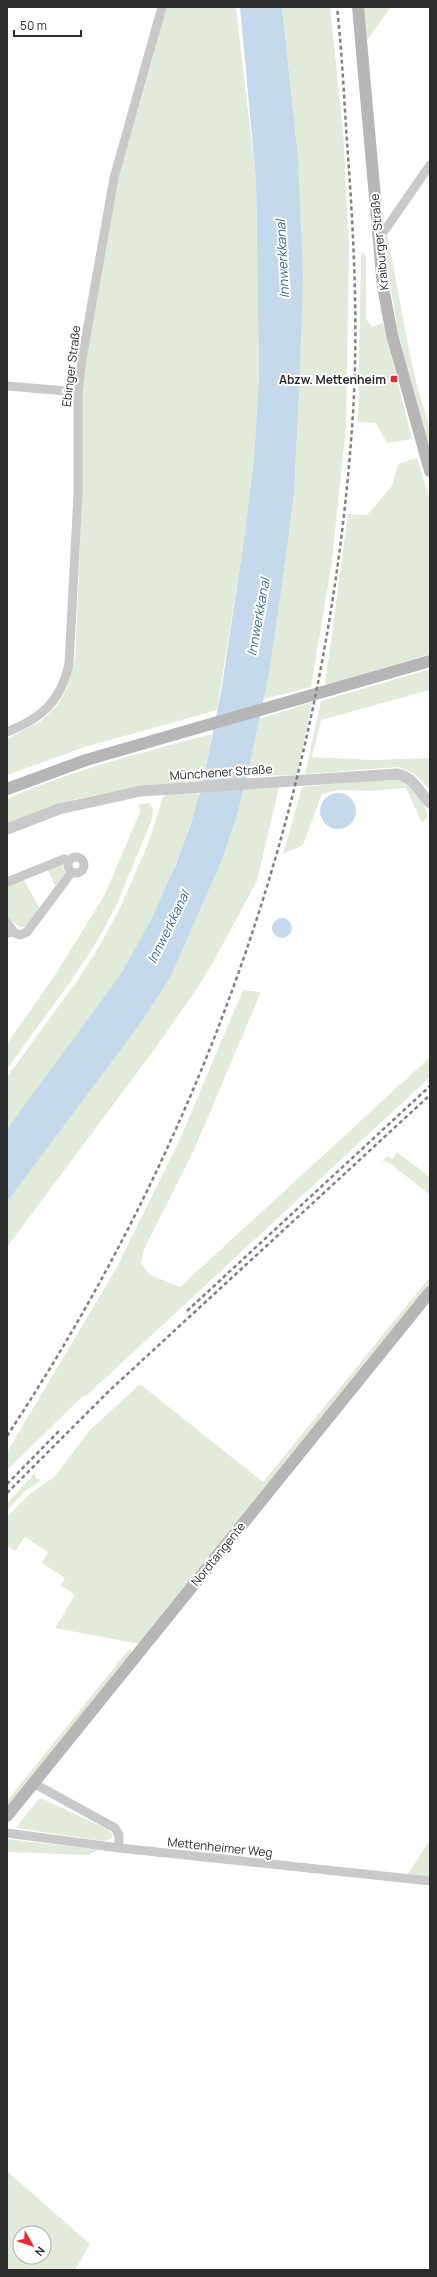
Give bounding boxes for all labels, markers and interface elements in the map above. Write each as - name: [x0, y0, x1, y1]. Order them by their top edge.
- scale bar: [14, 12, 81, 38]
- text: 50 m: [20, 17, 47, 34]
- street label: Kraiburger Straße: [365, 193, 393, 291]
- water label: Innwerkkanal: [271, 217, 293, 299]
- street label: Ebinger Straße: [58, 324, 84, 408]
- place label: Abzw. Mettenheim: [279, 371, 386, 388]
- marker: Abzw. Mettenheim: [389, 374, 399, 384]
- water label: Innwerkkanal: [242, 575, 274, 657]
- street label: Münchener Straße: [169, 760, 273, 784]
- water label: Innwerkkanal: [143, 886, 194, 966]
- street label: Nordtangente: [187, 1518, 249, 1590]
- street label: Mettenheimer Weg: [167, 1833, 273, 1861]
- north arrow: [12, 2225, 52, 2265]
- text: N: [32, 2244, 48, 2259]

